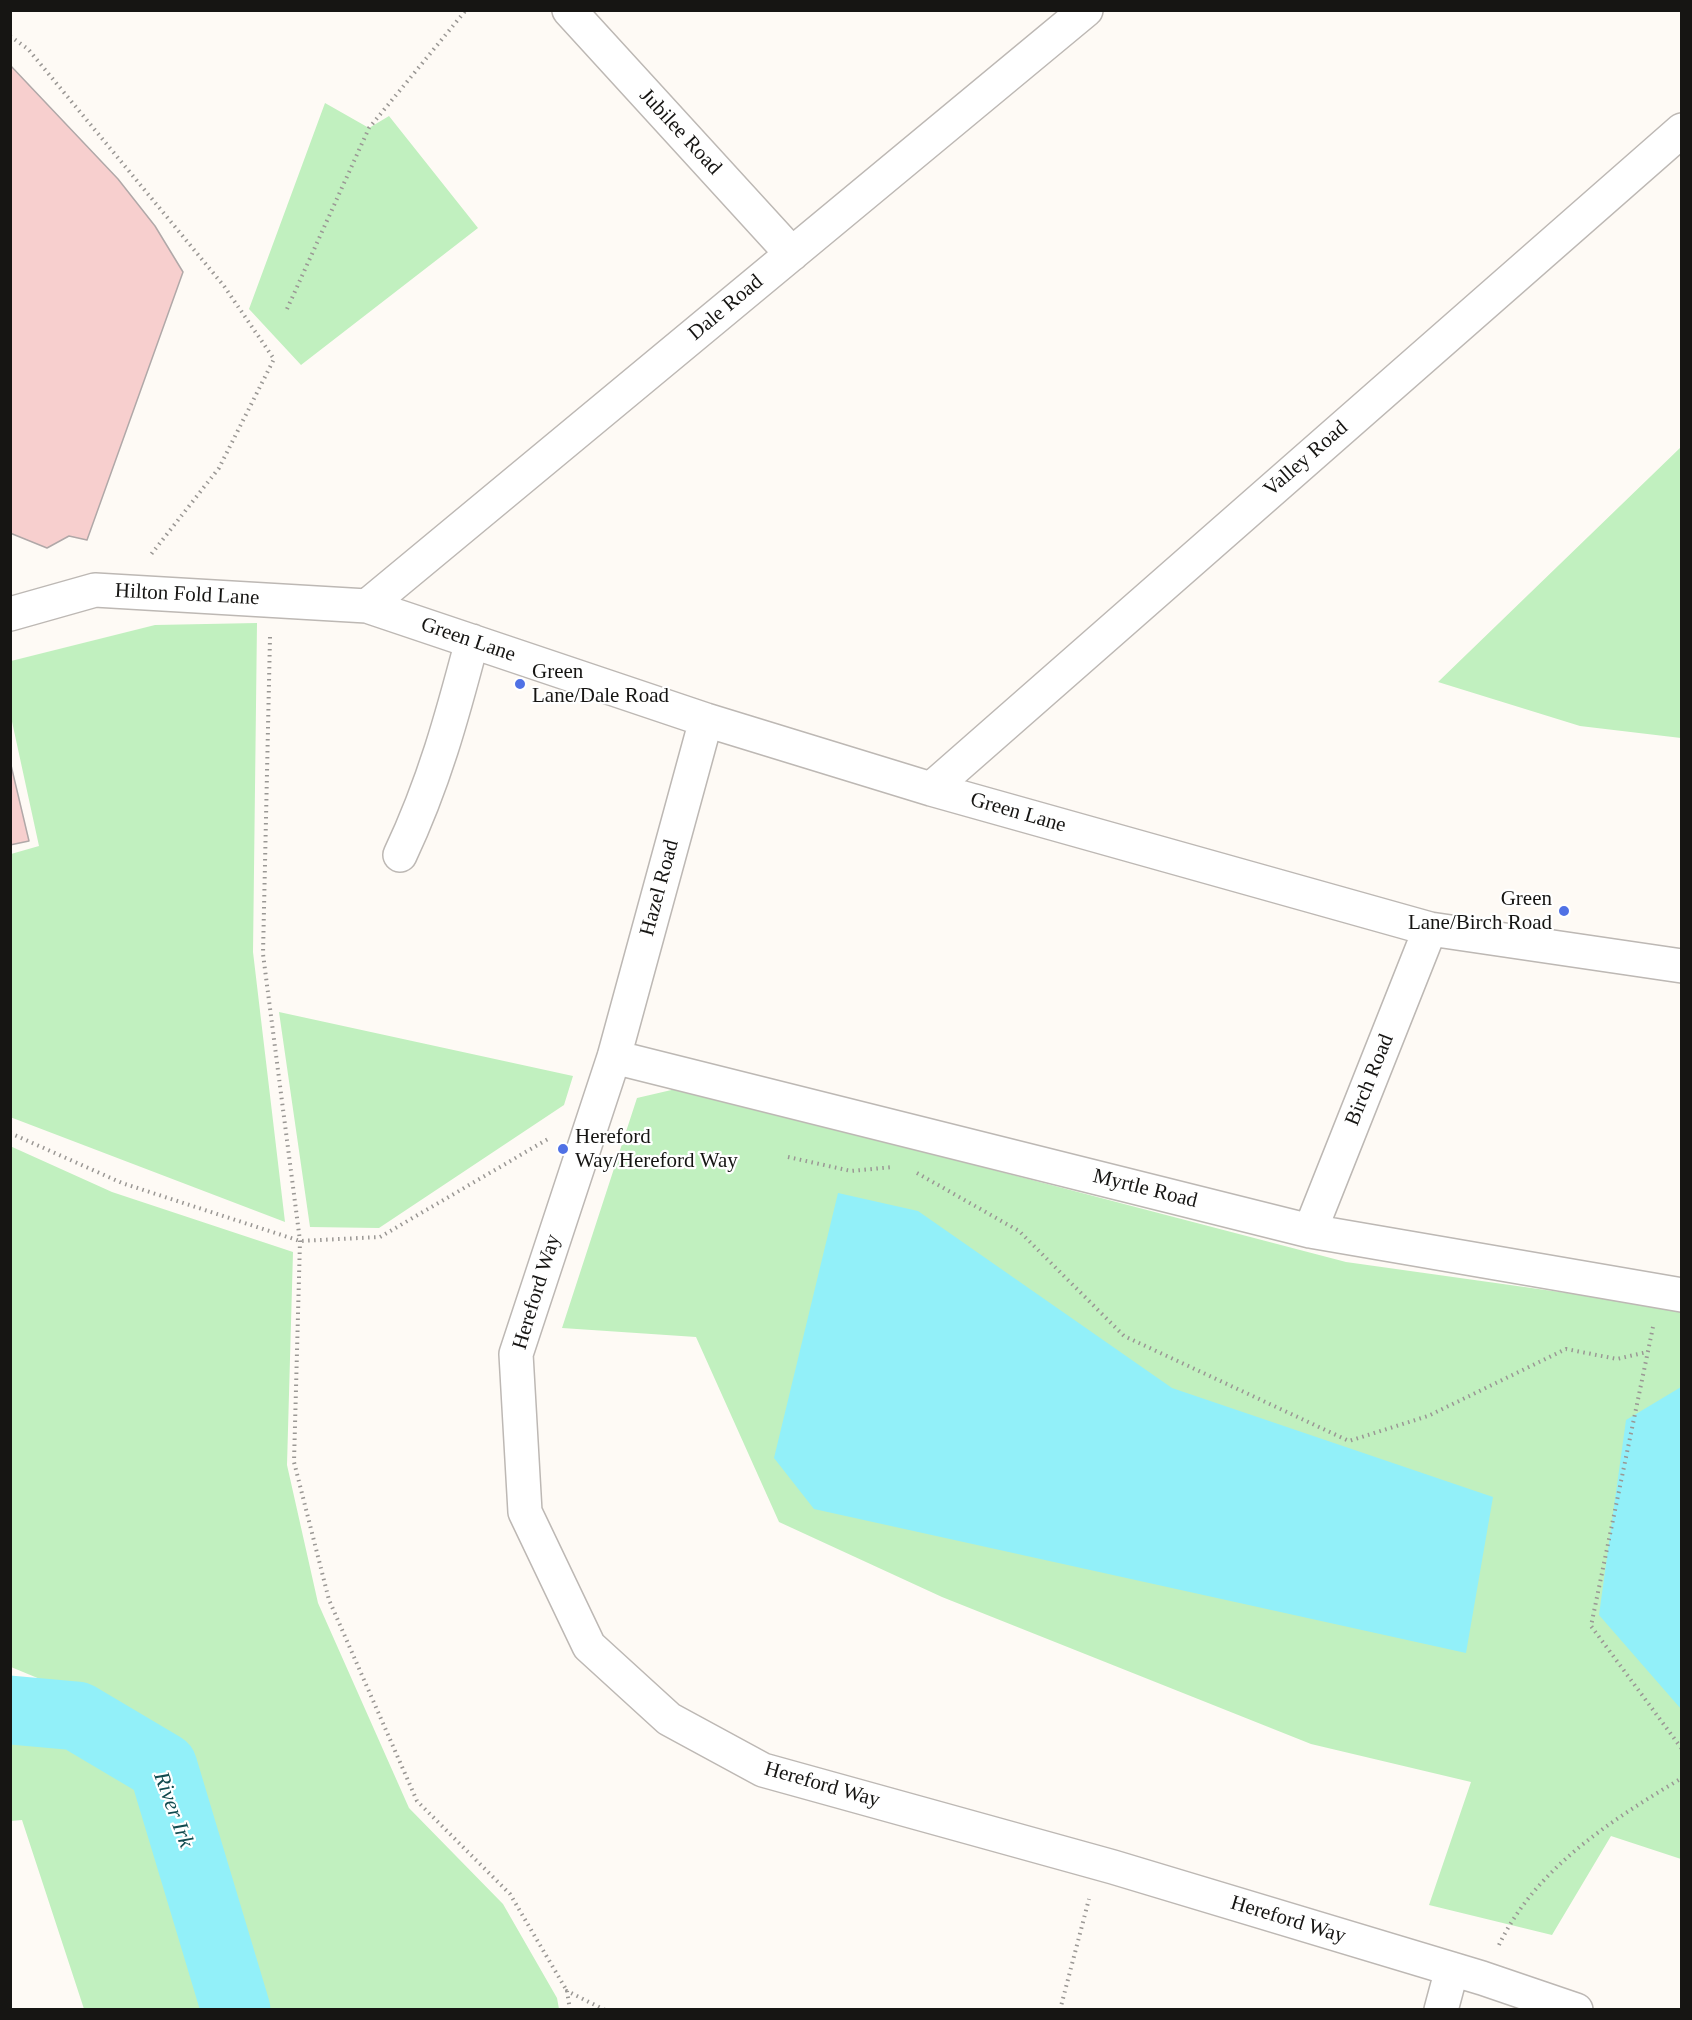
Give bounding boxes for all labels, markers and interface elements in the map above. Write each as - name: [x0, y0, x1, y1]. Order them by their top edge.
- street label: Jubilee Road: [634, 84, 726, 180]
- street label: Dale Road: [684, 270, 768, 346]
- street label: Valley Road: [1259, 416, 1353, 502]
- street label: Hilton Fold Lane: [114, 579, 260, 611]
- street label: Green Lane: [417, 612, 519, 668]
- place label: Green Lane/Dale Road: [532, 659, 669, 709]
- marker: Green Lane/Dale Road: [513, 677, 527, 691]
- street label: Green Lane: [967, 787, 1069, 839]
- street label: Hazel Road: [635, 837, 685, 939]
- place label: Green Lane/Birch Road: [1408, 886, 1552, 936]
- marker: Green Lane/Birch Road: [1557, 904, 1571, 918]
- street label: Birch Road: [1340, 1031, 1400, 1129]
- place label: Hereford Way/Hereford Way: [575, 1124, 738, 1174]
- marker: Hereford Way/Hereford Way: [556, 1142, 570, 1156]
- street label: Myrtle Road: [1090, 1164, 1200, 1214]
- street label: Hereford Way: [508, 1231, 566, 1353]
- street label: Hereford Way: [761, 1756, 883, 1814]
- water label: River Irk: [147, 1768, 199, 1852]
- street label: Hereford Way: [1227, 1891, 1349, 1949]

